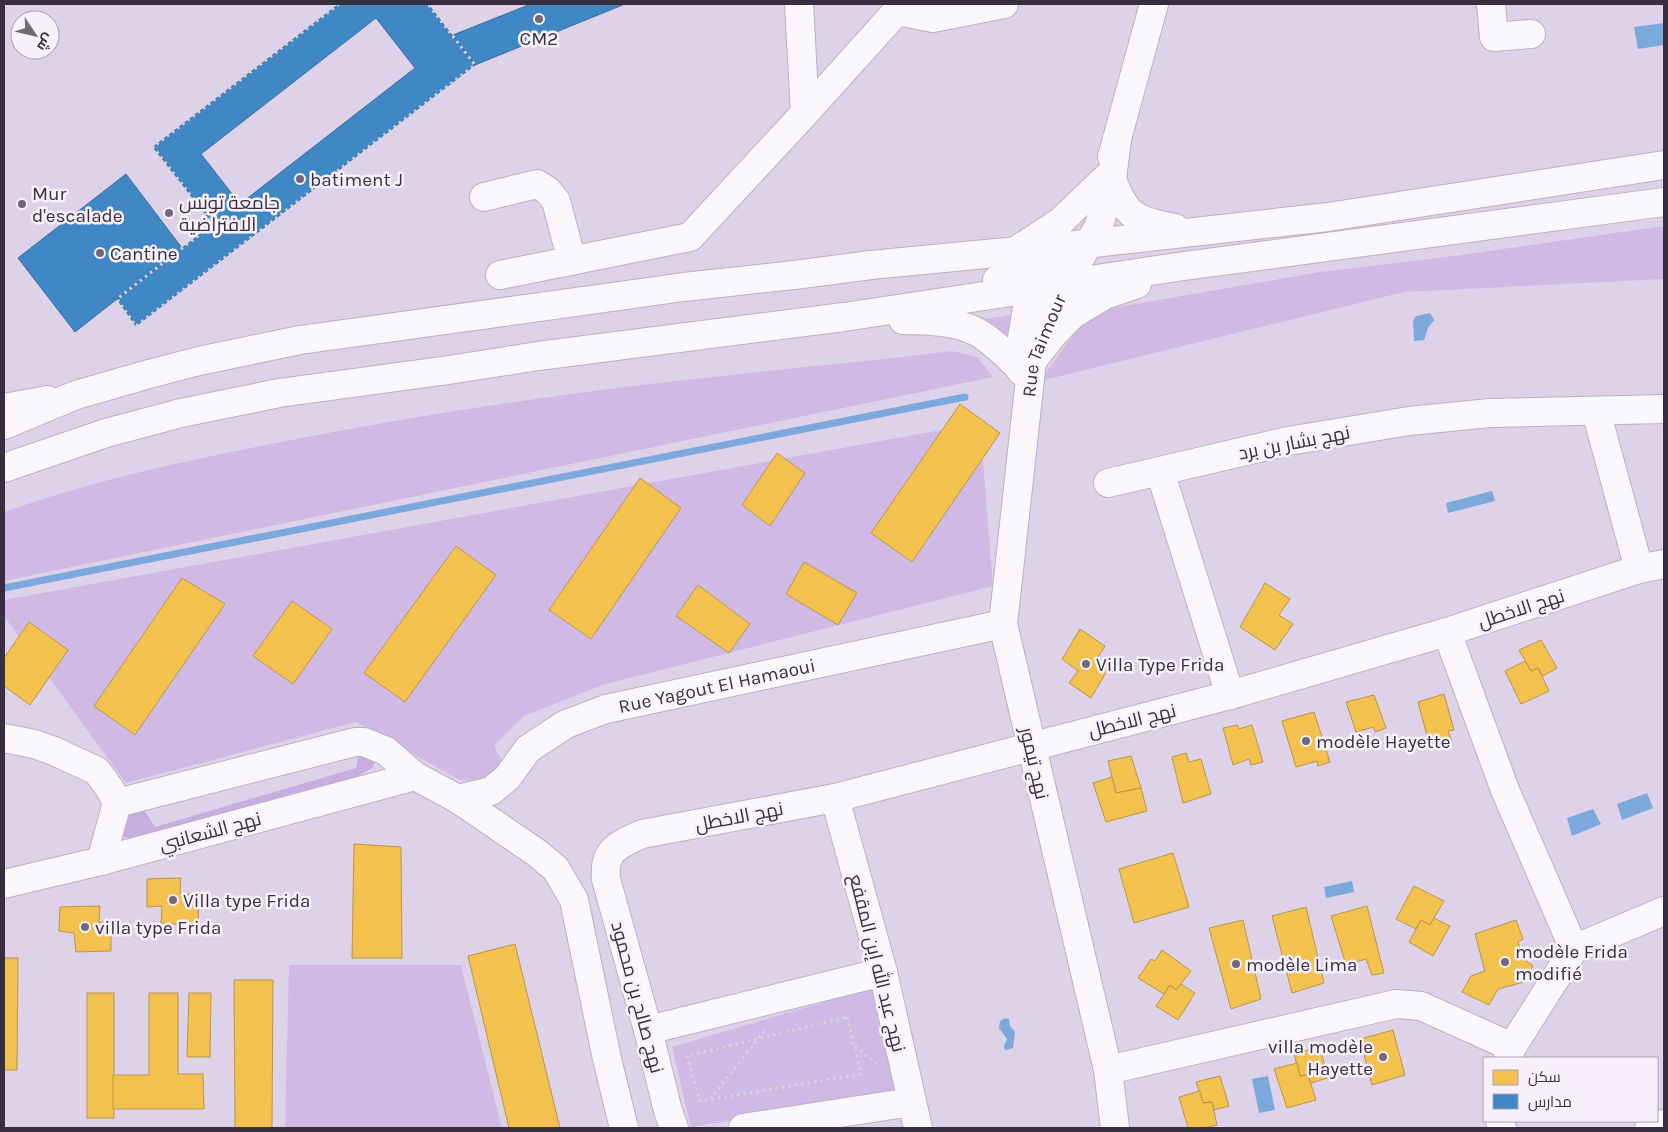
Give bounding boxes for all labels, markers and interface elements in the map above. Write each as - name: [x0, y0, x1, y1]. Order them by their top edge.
- north arrow: [10, 10, 60, 60]
- marker: CM2: [533, 13, 545, 25]
- place label: CM2: [520, 28, 558, 50]
- text: ش: [33, 30, 57, 54]
- place label: batiment J: [310, 169, 403, 191]
- marker: batiment J: [294, 173, 306, 185]
- place label: Mur d'escalade: [32, 183, 123, 227]
- place label: جامعة تونس الافتراضية: [179, 192, 280, 236]
- marker: Mur d'escalade: [16, 198, 28, 210]
- marker: جامعة تونس الافتراضية: [163, 207, 175, 219]
- place label: Cantine: [110, 243, 178, 265]
- marker: Cantine: [94, 247, 106, 259]
- street label: Rue Taimour: [1018, 291, 1071, 398]
- street label: نهج بشار بن برد: [1236, 421, 1352, 467]
- street label: نهج الاخطل: [1475, 585, 1568, 635]
- street label: Rue Yagout El Hamaoui: [617, 654, 818, 718]
- place label: Villa Type Frida: [1096, 654, 1224, 676]
- marker: Villa Type Frida: [1080, 658, 1092, 670]
- street label: نهج الاخطل: [1086, 699, 1179, 744]
- street label: نهج تيمور: [1013, 724, 1053, 802]
- place label: modèle Hayette: [1316, 731, 1451, 753]
- marker: modèle Hayette: [1300, 735, 1312, 747]
- street label: نهج الاخطل: [693, 798, 786, 838]
- street label: نهج الشعانبي: [157, 808, 264, 859]
- street label: نهج عبد الله إبن المقفع: [842, 871, 912, 1055]
- place label: Villa type Frida: [183, 890, 311, 912]
- marker: Villa type Frida: [167, 894, 179, 906]
- place label: villa type Frida: [95, 917, 221, 939]
- street label: نهج صالح بن محمود: [604, 919, 668, 1076]
- marker: villa type Frida: [79, 921, 91, 933]
- place label: modèle Frida modifié: [1515, 941, 1628, 985]
- place label: modèle Lima: [1246, 954, 1358, 976]
- marker: modèle Frida modifié: [1499, 956, 1511, 968]
- marker: modèle Lima: [1230, 958, 1242, 970]
- place label: villa modèle Hayette: [1268, 1036, 1373, 1080]
- marker: villa modèle Hayette: [1377, 1051, 1389, 1063]
- legend: [1483, 1057, 1658, 1122]
- text: سكن: [1528, 1068, 1561, 1087]
- text: مدارس: [1528, 1093, 1572, 1112]

